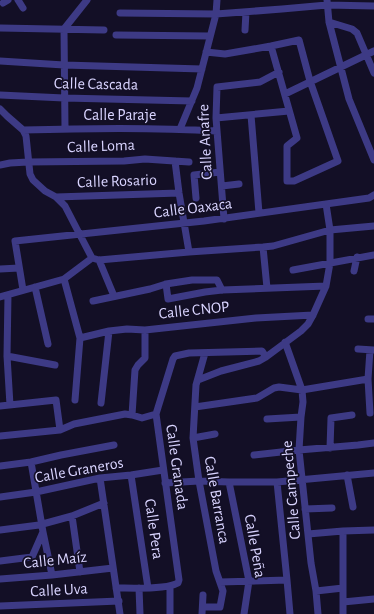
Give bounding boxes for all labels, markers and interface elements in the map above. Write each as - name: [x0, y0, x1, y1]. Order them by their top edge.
- street label: Calle Cascada: [54, 75, 138, 93]
- street label: Calle Anafre: [195, 104, 215, 180]
- street label: Calle Paraje: [84, 107, 156, 124]
- street label: Calle Loma: [67, 137, 135, 155]
- street label: Calle Rosario: [77, 172, 157, 190]
- street label: Calle Oaxaca: [153, 195, 233, 221]
- street label: Calle CNOP: [158, 298, 230, 322]
- street label: Calle Granada: [163, 423, 191, 511]
- street label: Calle Campeche: [279, 440, 303, 540]
- street label: Calle Graneros: [33, 454, 125, 486]
- street label: Calle Barranca: [201, 455, 233, 545]
- street label: Calle Pera: [142, 498, 166, 560]
- street label: Calle Peña: [242, 513, 268, 579]
- street label: Calle Maíz: [22, 549, 88, 571]
- street label: Calle Uva: [30, 581, 88, 599]

